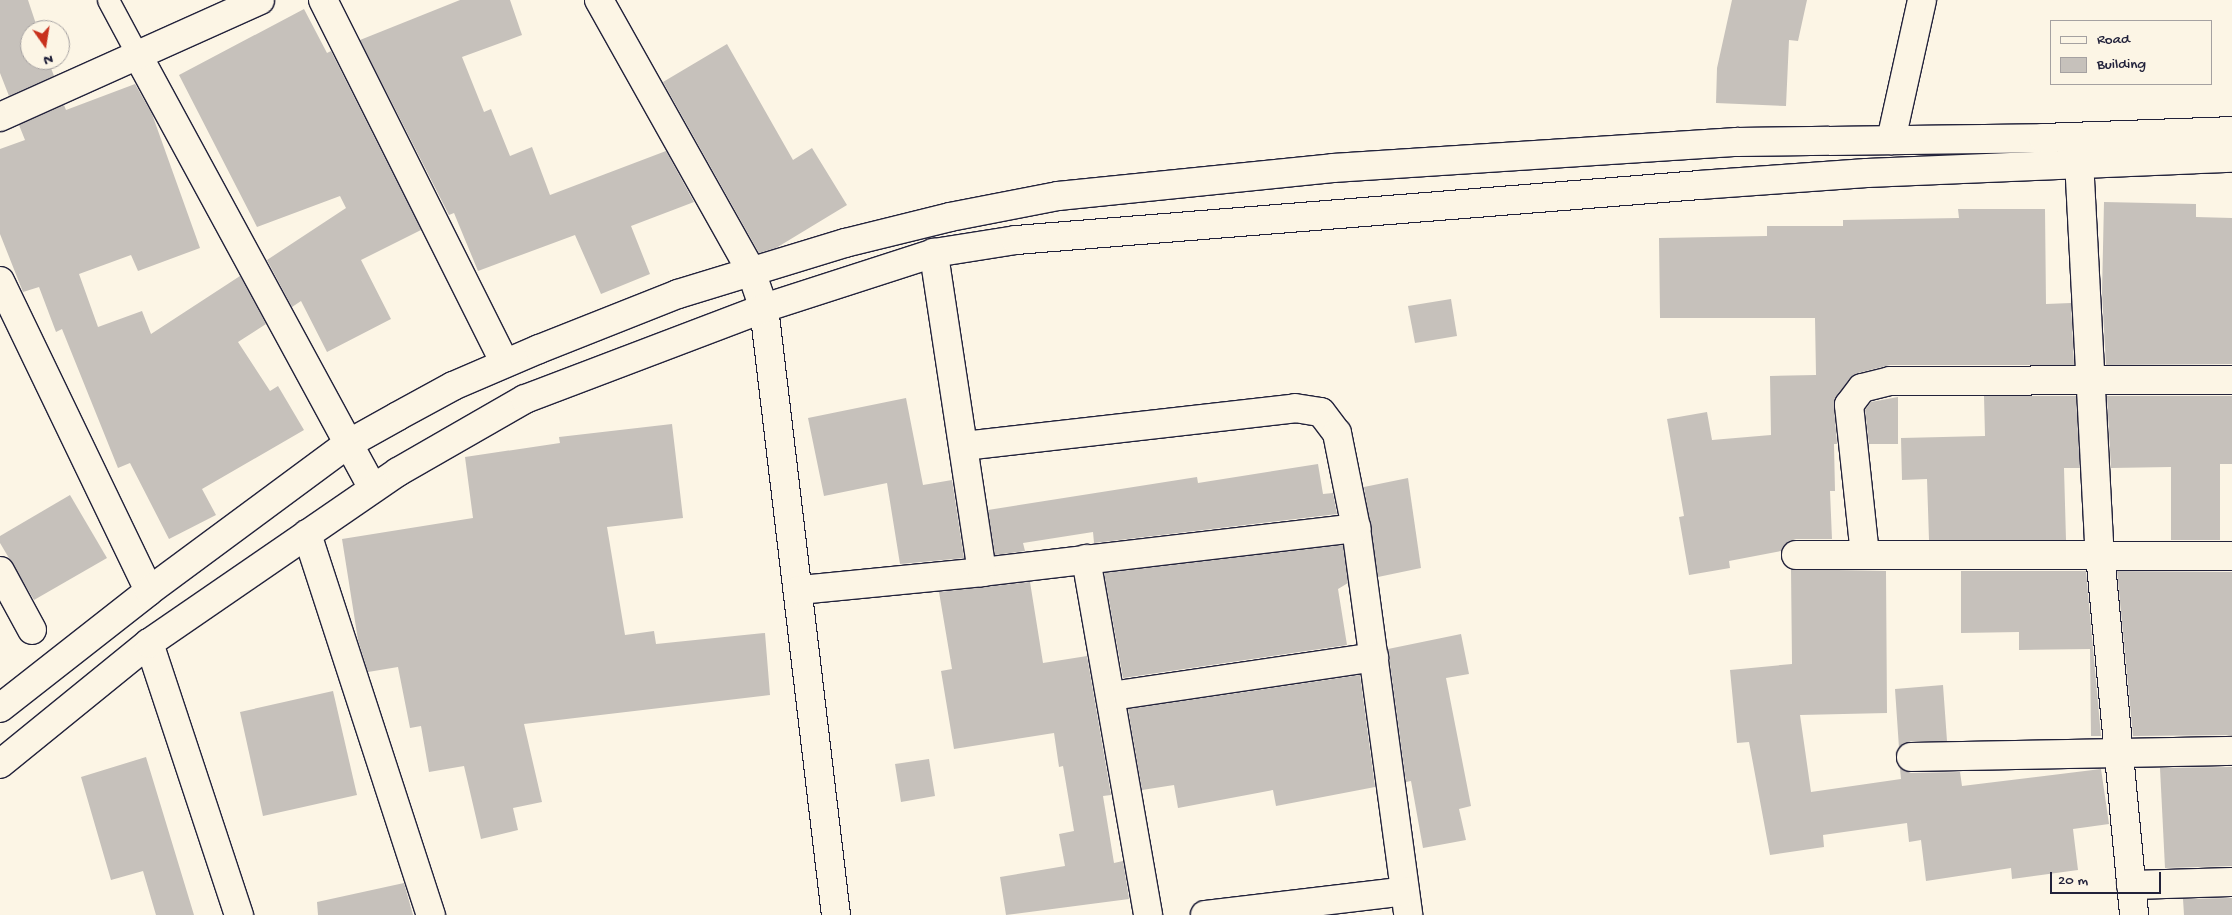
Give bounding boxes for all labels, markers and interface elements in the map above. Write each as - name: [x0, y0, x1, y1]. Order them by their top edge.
- north arrow: [20, 20, 70, 70]
- legend: [2050, 20, 2212, 85]
- text: Road: [2097, 31, 2130, 49]
- text: N: [42, 50, 55, 68]
- text: Building: [2097, 56, 2146, 74]
- scale bar: [2052, 862, 2163, 894]
- text: 20 m: [2058, 872, 2088, 890]

